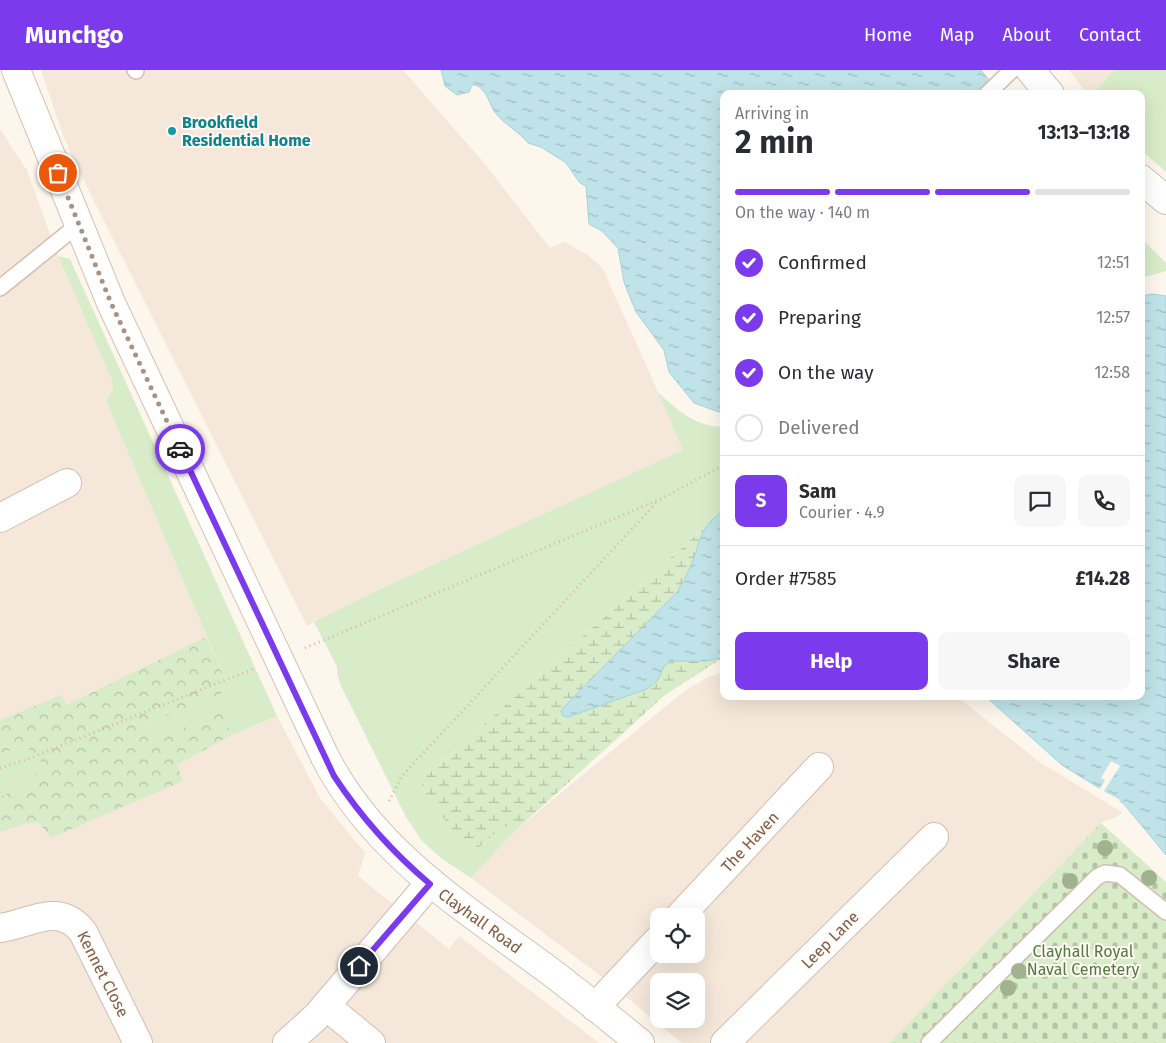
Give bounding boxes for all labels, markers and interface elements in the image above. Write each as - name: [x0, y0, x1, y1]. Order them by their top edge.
- text: Munchgo: [25, 21, 124, 49]
- text: Home: [864, 24, 912, 46]
- text: Map: [940, 24, 974, 46]
- text: About: [1002, 24, 1051, 46]
- text: Contact: [1079, 24, 1141, 46]
- text: Arriving in: [735, 104, 809, 123]
- place label: Brookfield Residential Home: [182, 113, 311, 150]
- text: 13:13–13:18: [1038, 121, 1130, 144]
- text: 2 min: [735, 123, 814, 161]
- marker: Brookfield Residential Home: [166, 125, 178, 137]
- pin: [37, 152, 79, 194]
- icon: bag: [44, 159, 72, 187]
- text: On the way · 140 m: [735, 203, 870, 222]
- icon: check: [735, 249, 763, 277]
- text: Confirmed: [778, 251, 867, 274]
- text: 12:51: [1097, 253, 1130, 272]
- icon: check: [735, 304, 763, 332]
- text: Preparing: [778, 306, 861, 329]
- text: 12:57: [1097, 308, 1130, 327]
- icon: check: [735, 359, 763, 387]
- text: On the way: [778, 361, 874, 384]
- text: 12:58: [1094, 363, 1130, 382]
- text: Delivered: [778, 416, 860, 439]
- courier: [155, 424, 205, 474]
- icon: car: [166, 435, 194, 463]
- button: chat: [1014, 475, 1066, 527]
- button: phone: [1078, 475, 1130, 527]
- text: Sam: [799, 480, 836, 503]
- text: S: [756, 489, 766, 512]
- text: Courier · 4.9: [799, 503, 885, 522]
- text: Order #7585: [735, 567, 837, 590]
- text: £14.28: [1076, 567, 1130, 590]
- button: Help: [735, 632, 928, 690]
- button: Share: [938, 632, 1130, 690]
- street label: The Haven: [717, 808, 783, 876]
- street label: Clayhall Road: [435, 884, 525, 958]
- street label: Leep Lane: [797, 907, 863, 973]
- map controls: [650, 908, 705, 1028]
- button: locate: [650, 908, 705, 963]
- street label: Kennet Close: [73, 928, 133, 1020]
- park label: Clayhall Royal Naval Cemetery: [1027, 942, 1139, 979]
- pin: [338, 945, 380, 987]
- icon: home: [345, 952, 373, 980]
- button: layers: [650, 973, 705, 1028]

